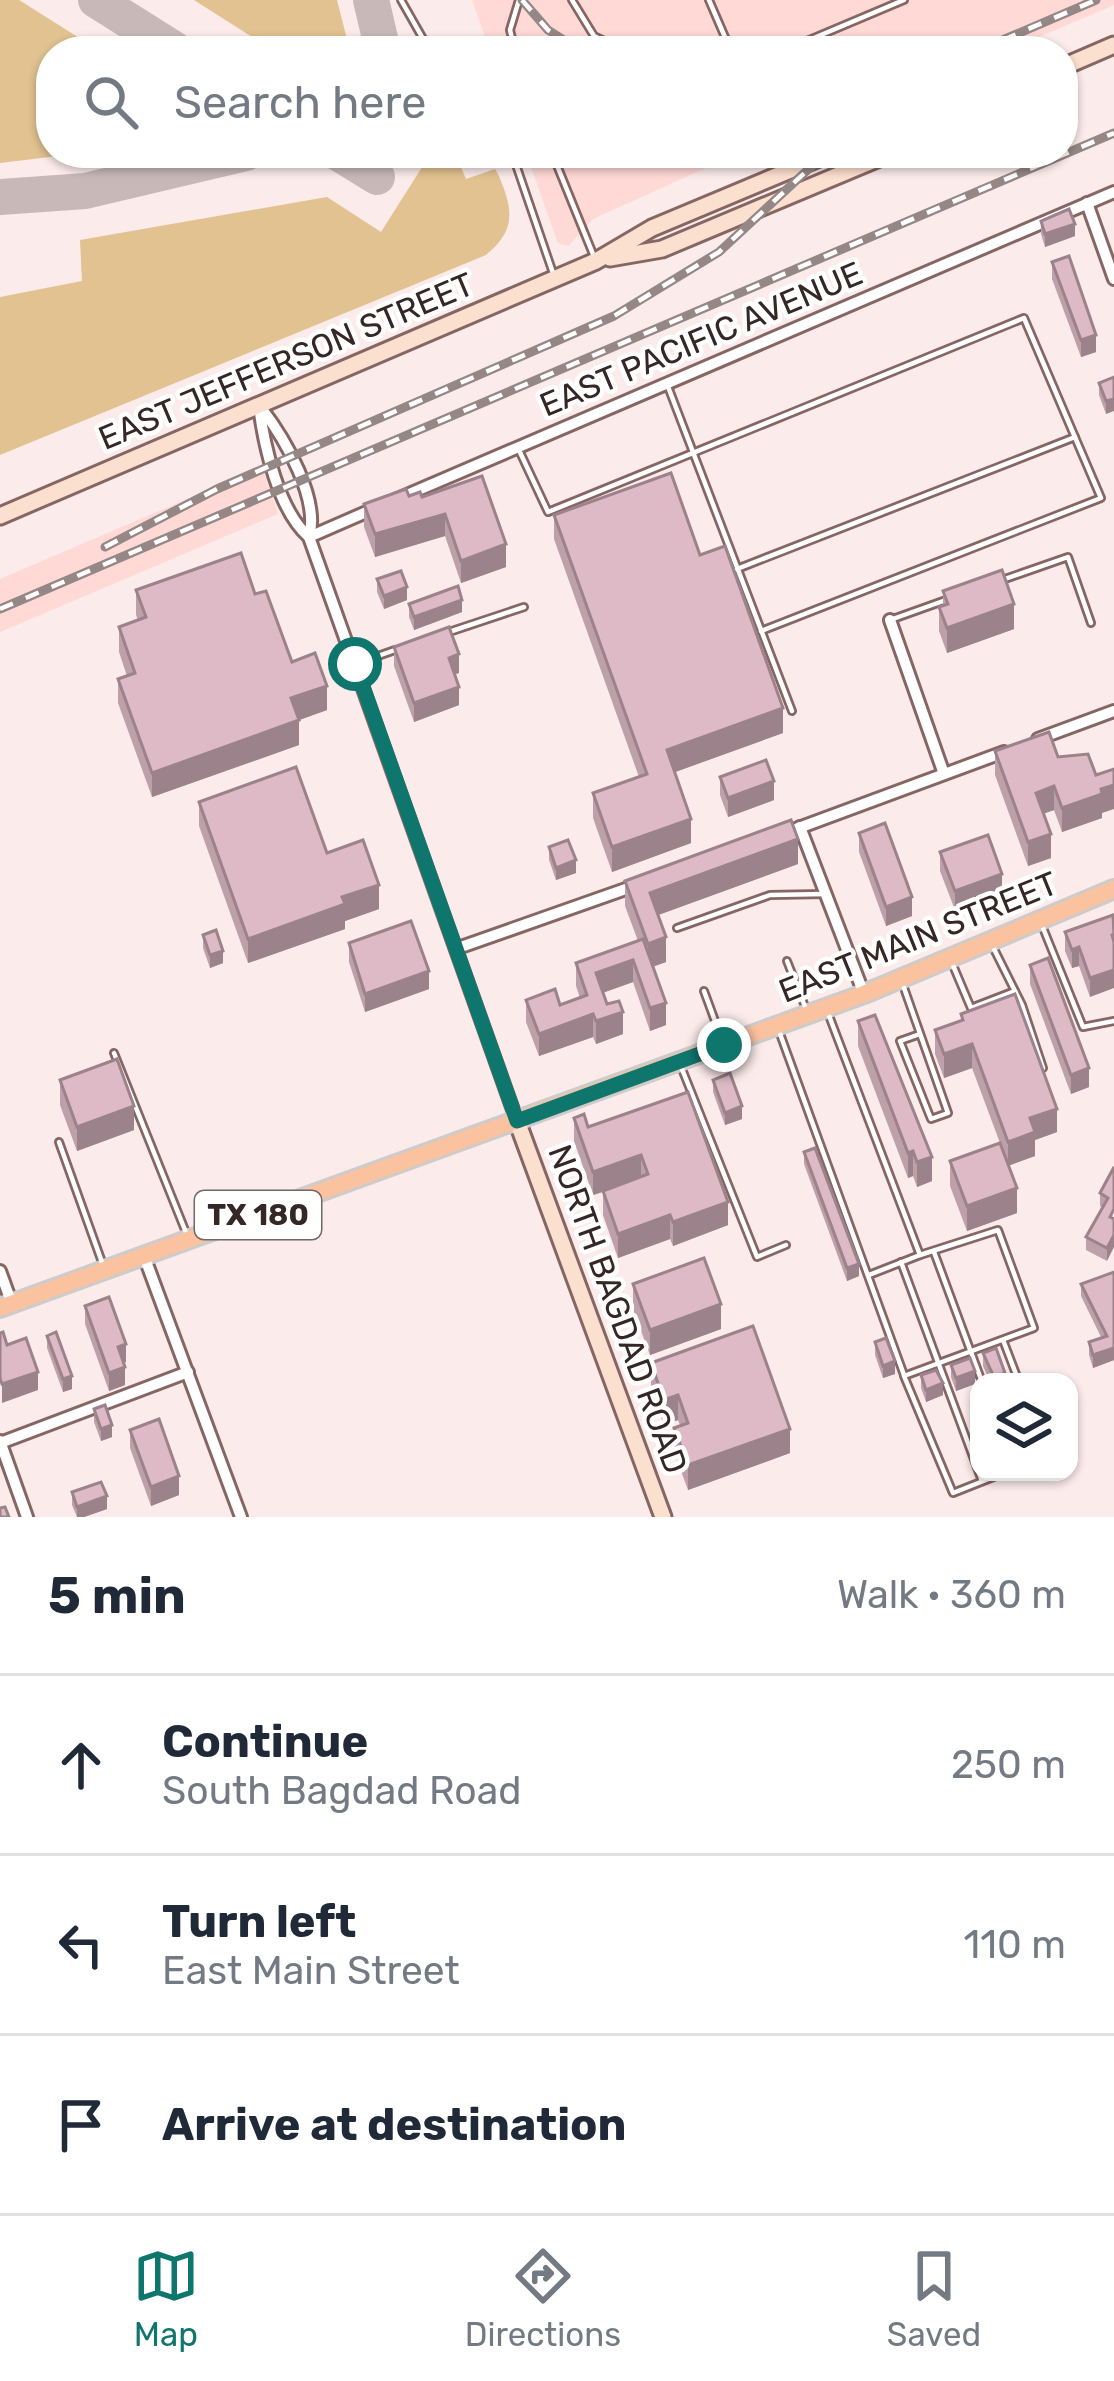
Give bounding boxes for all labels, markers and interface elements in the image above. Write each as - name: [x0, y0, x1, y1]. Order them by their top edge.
- search box: [36, 36, 1078, 168]
- icon: search: [78, 69, 144, 135]
- text: Search here: [174, 76, 426, 129]
- street label: EAST PACIFIC AVENUE: [534, 253, 868, 425]
- street label: EAST JEFFERSON STREET: [93, 264, 479, 458]
- route start: [328, 637, 382, 691]
- street label: EAST MAIN STREET: [773, 863, 1063, 1011]
- route end: [697, 1018, 751, 1072]
- street label: NORTH BAGDAD ROAD: [540, 1139, 696, 1479]
- road number: TX 180: [195, 1191, 321, 1239]
- map controls: [970, 1373, 1078, 1481]
- button: layers: [970, 1373, 1078, 1481]
- text: 5 min: [48, 1565, 186, 1626]
- text: Walk · 360 m: [837, 1572, 1066, 1618]
- text: Continue: [162, 1715, 368, 1768]
- icon: ahead: [48, 1732, 114, 1798]
- text: 250 m: [951, 1742, 1066, 1788]
- text: South Bagdad Road: [162, 1768, 521, 1814]
- text: Turn left: [162, 1895, 356, 1948]
- icon: left: [48, 1912, 114, 1978]
- text: 110 m: [964, 1922, 1066, 1968]
- text: East Main Street: [162, 1948, 460, 1994]
- icon: arrive: [48, 2092, 114, 2158]
- text: Arrive at destination: [162, 2098, 627, 2151]
- tab: Map: [133, 2243, 199, 2354]
- tab: Directions: [465, 2243, 621, 2354]
- tab: Saved: [887, 2243, 981, 2354]

